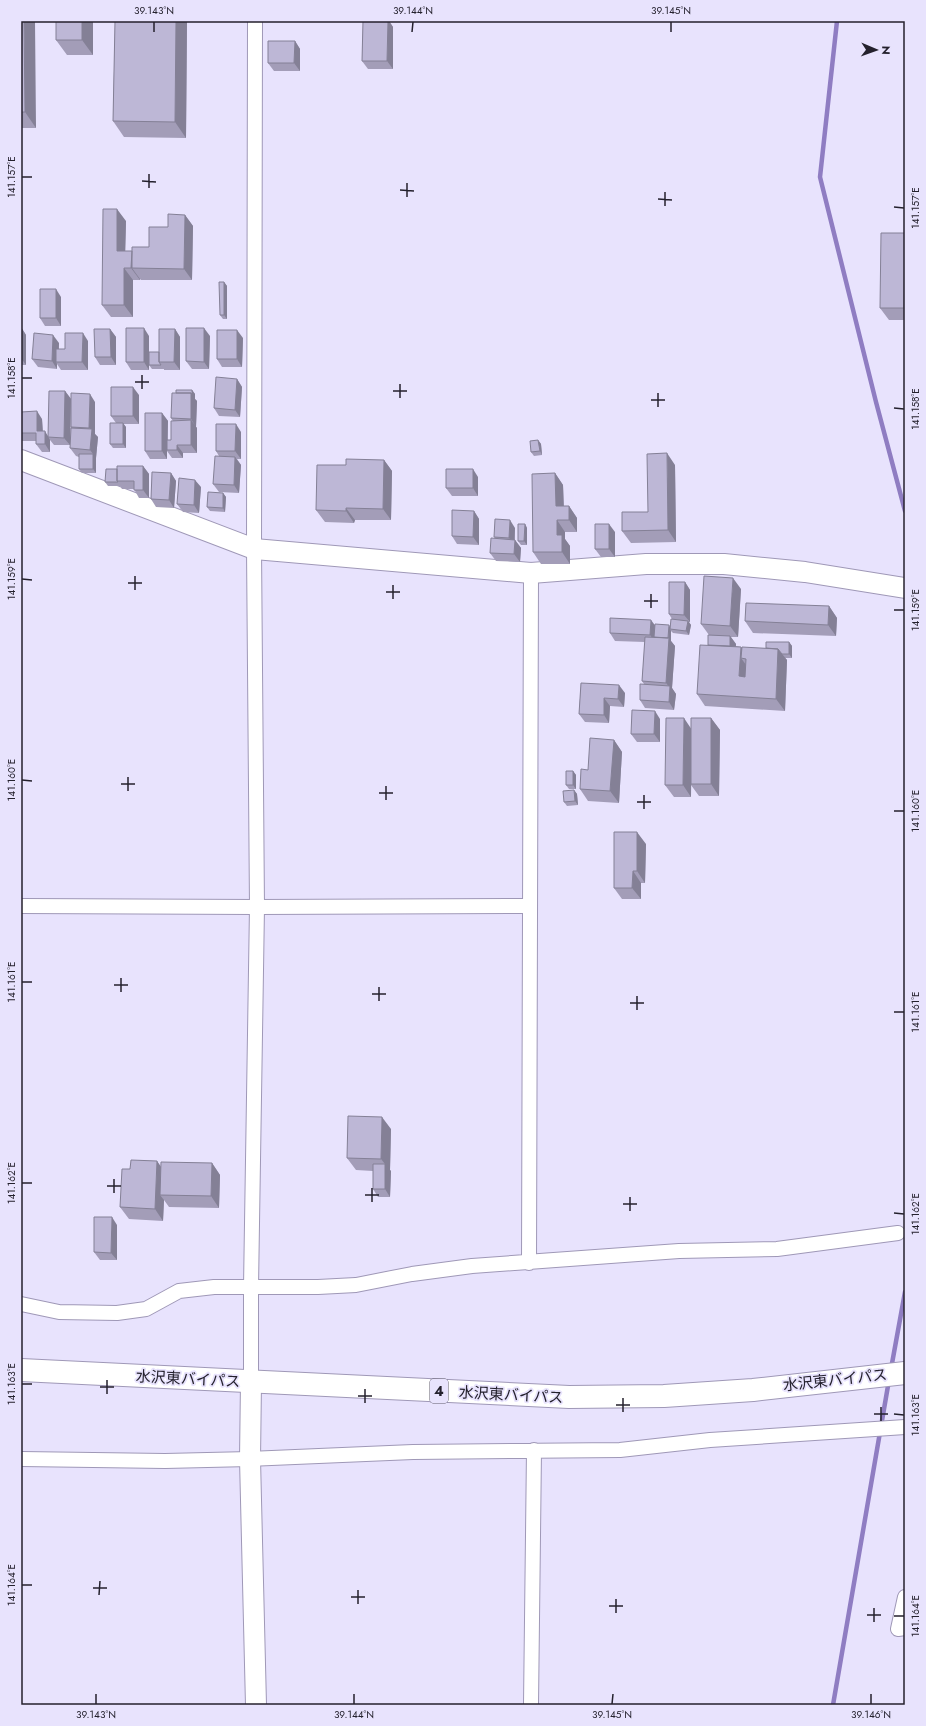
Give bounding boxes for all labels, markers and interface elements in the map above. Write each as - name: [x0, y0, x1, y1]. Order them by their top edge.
- text: 39.143°N: [134, 3, 174, 18]
- text: 39.144°N: [393, 3, 433, 18]
- text: 39.145°N: [651, 3, 691, 18]
- north arrow: [856, 30, 896, 70]
- text: N: [878, 46, 894, 55]
- text: 141.157°E: [4, 156, 19, 198]
- text: 141.157°E: [908, 187, 923, 229]
- text: 141.158°E: [4, 357, 19, 399]
- text: 141.158°E: [908, 388, 923, 430]
- text: 141.159°E: [4, 558, 19, 600]
- text: 141.159°E: [908, 589, 923, 631]
- text: 141.160°E: [4, 759, 19, 801]
- text: 141.160°E: [908, 790, 923, 832]
- text: 141.161°E: [4, 962, 19, 1002]
- text: 141.161°E: [908, 992, 923, 1032]
- text: 141.162°E: [4, 1162, 19, 1204]
- text: 141.162°E: [908, 1193, 923, 1235]
- text: 141.163°E: [4, 1363, 19, 1405]
- street label: 水沢東バイパス: [782, 1364, 888, 1396]
- street label: 水沢東バイパス: [135, 1365, 241, 1393]
- road number: 4: [430, 1379, 448, 1403]
- street label: 水沢東バイパス: [458, 1381, 564, 1409]
- text: 141.163°E: [908, 1394, 923, 1436]
- text: 141.164°E: [4, 1564, 19, 1606]
- text: 141.164°E: [908, 1595, 923, 1637]
- text: 39.143°N: [76, 1707, 116, 1722]
- text: 39.144°N: [334, 1707, 374, 1722]
- text: 39.145°N: [592, 1707, 632, 1722]
- text: 39.146°N: [851, 1707, 891, 1722]

